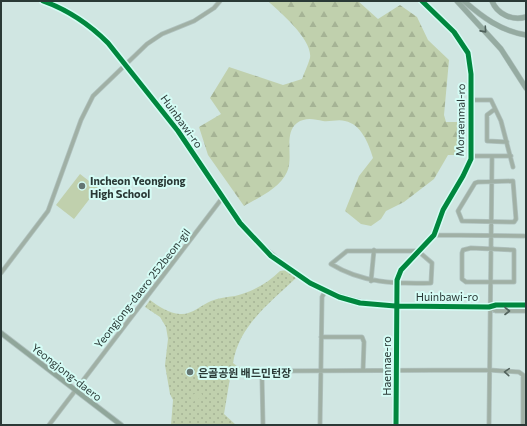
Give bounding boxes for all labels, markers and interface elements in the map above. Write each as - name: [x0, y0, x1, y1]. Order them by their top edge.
- one-way arrow: [479, 25, 486, 32]
- street label: Moraenmal-ro: [453, 83, 467, 157]
- street label: Huinbawi-ro: [158, 92, 206, 151]
- place label: Incheon Yeongjong High School: [90, 174, 186, 200]
- marker: Incheon Yeongjong High School: [77, 181, 87, 191]
- street label: Yeongjong-daero 252beon-gil: [91, 226, 193, 350]
- street label: Huinbawi-ro: [416, 290, 479, 303]
- one-way arrow: [504, 307, 510, 315]
- street label: Haennae-ro: [380, 336, 393, 396]
- street label: Yeongjong-daero: [29, 341, 105, 404]
- place label: 은골공원 배드민턴장: [198, 366, 291, 379]
- marker: 은골공원 배드민턴장: [185, 367, 195, 377]
- one-way arrow: [504, 367, 510, 376]

